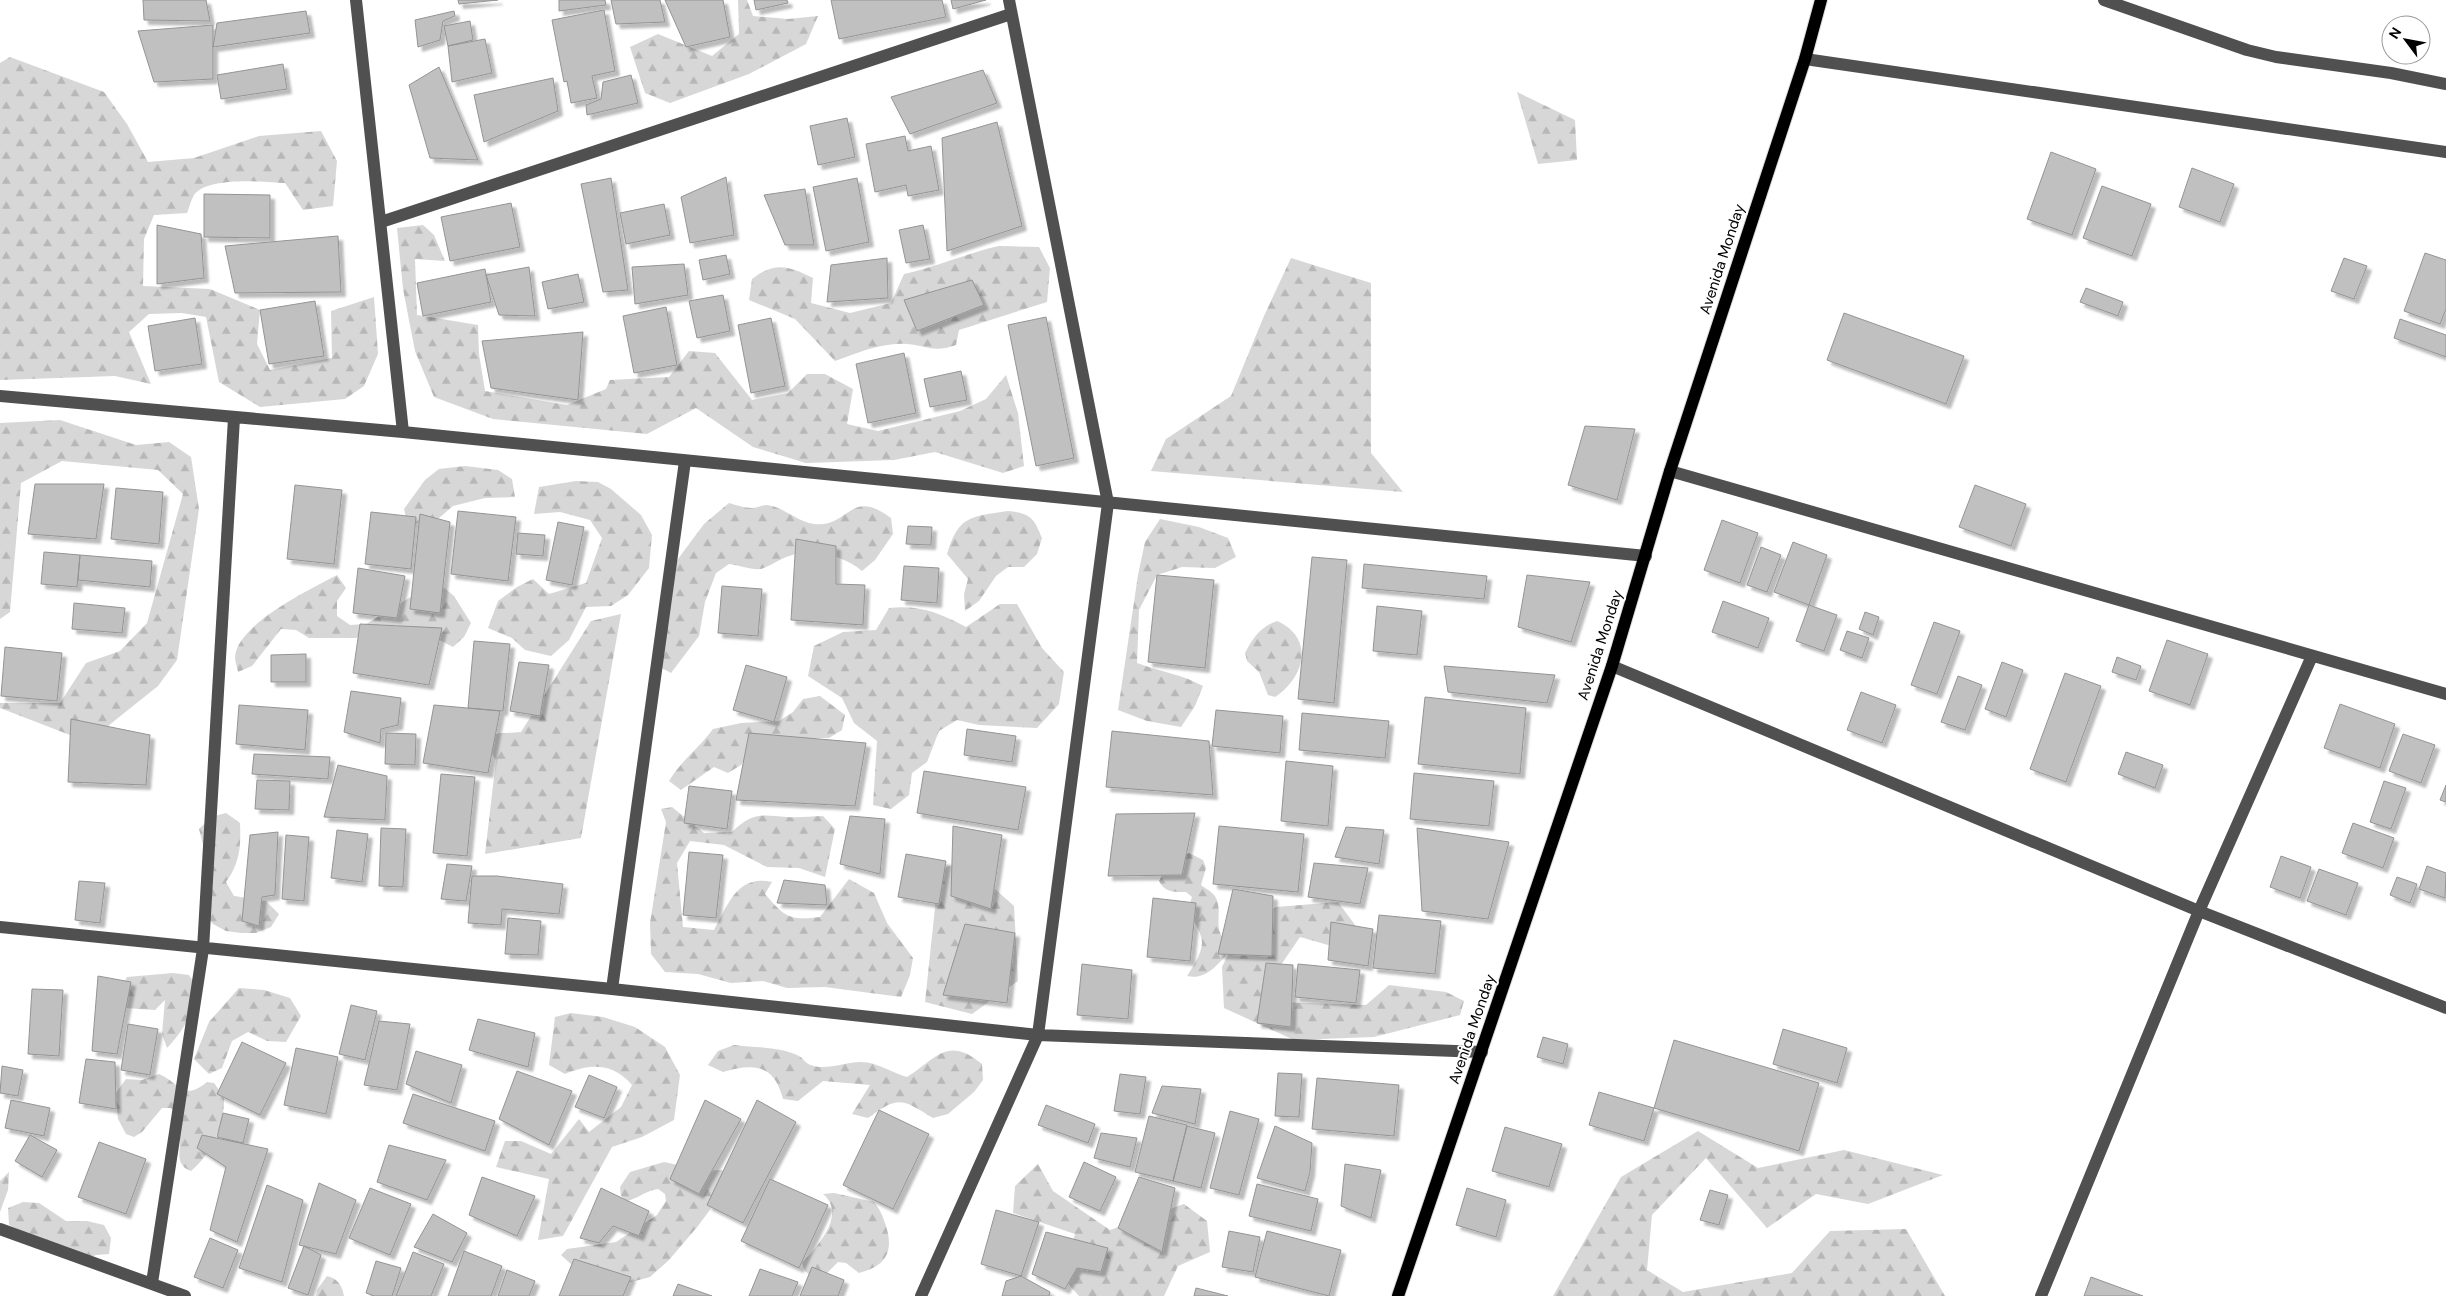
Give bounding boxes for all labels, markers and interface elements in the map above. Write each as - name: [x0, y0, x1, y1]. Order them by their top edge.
- north arrow: [2381, 15, 2431, 65]
- text: N: [2385, 24, 2405, 42]
- street label: Avenida Monday: [1695, 201, 1749, 317]
- street label: Avenida Monday: [1573, 587, 1627, 703]
- street label: Avenida Monday: [1444, 971, 1500, 1087]

